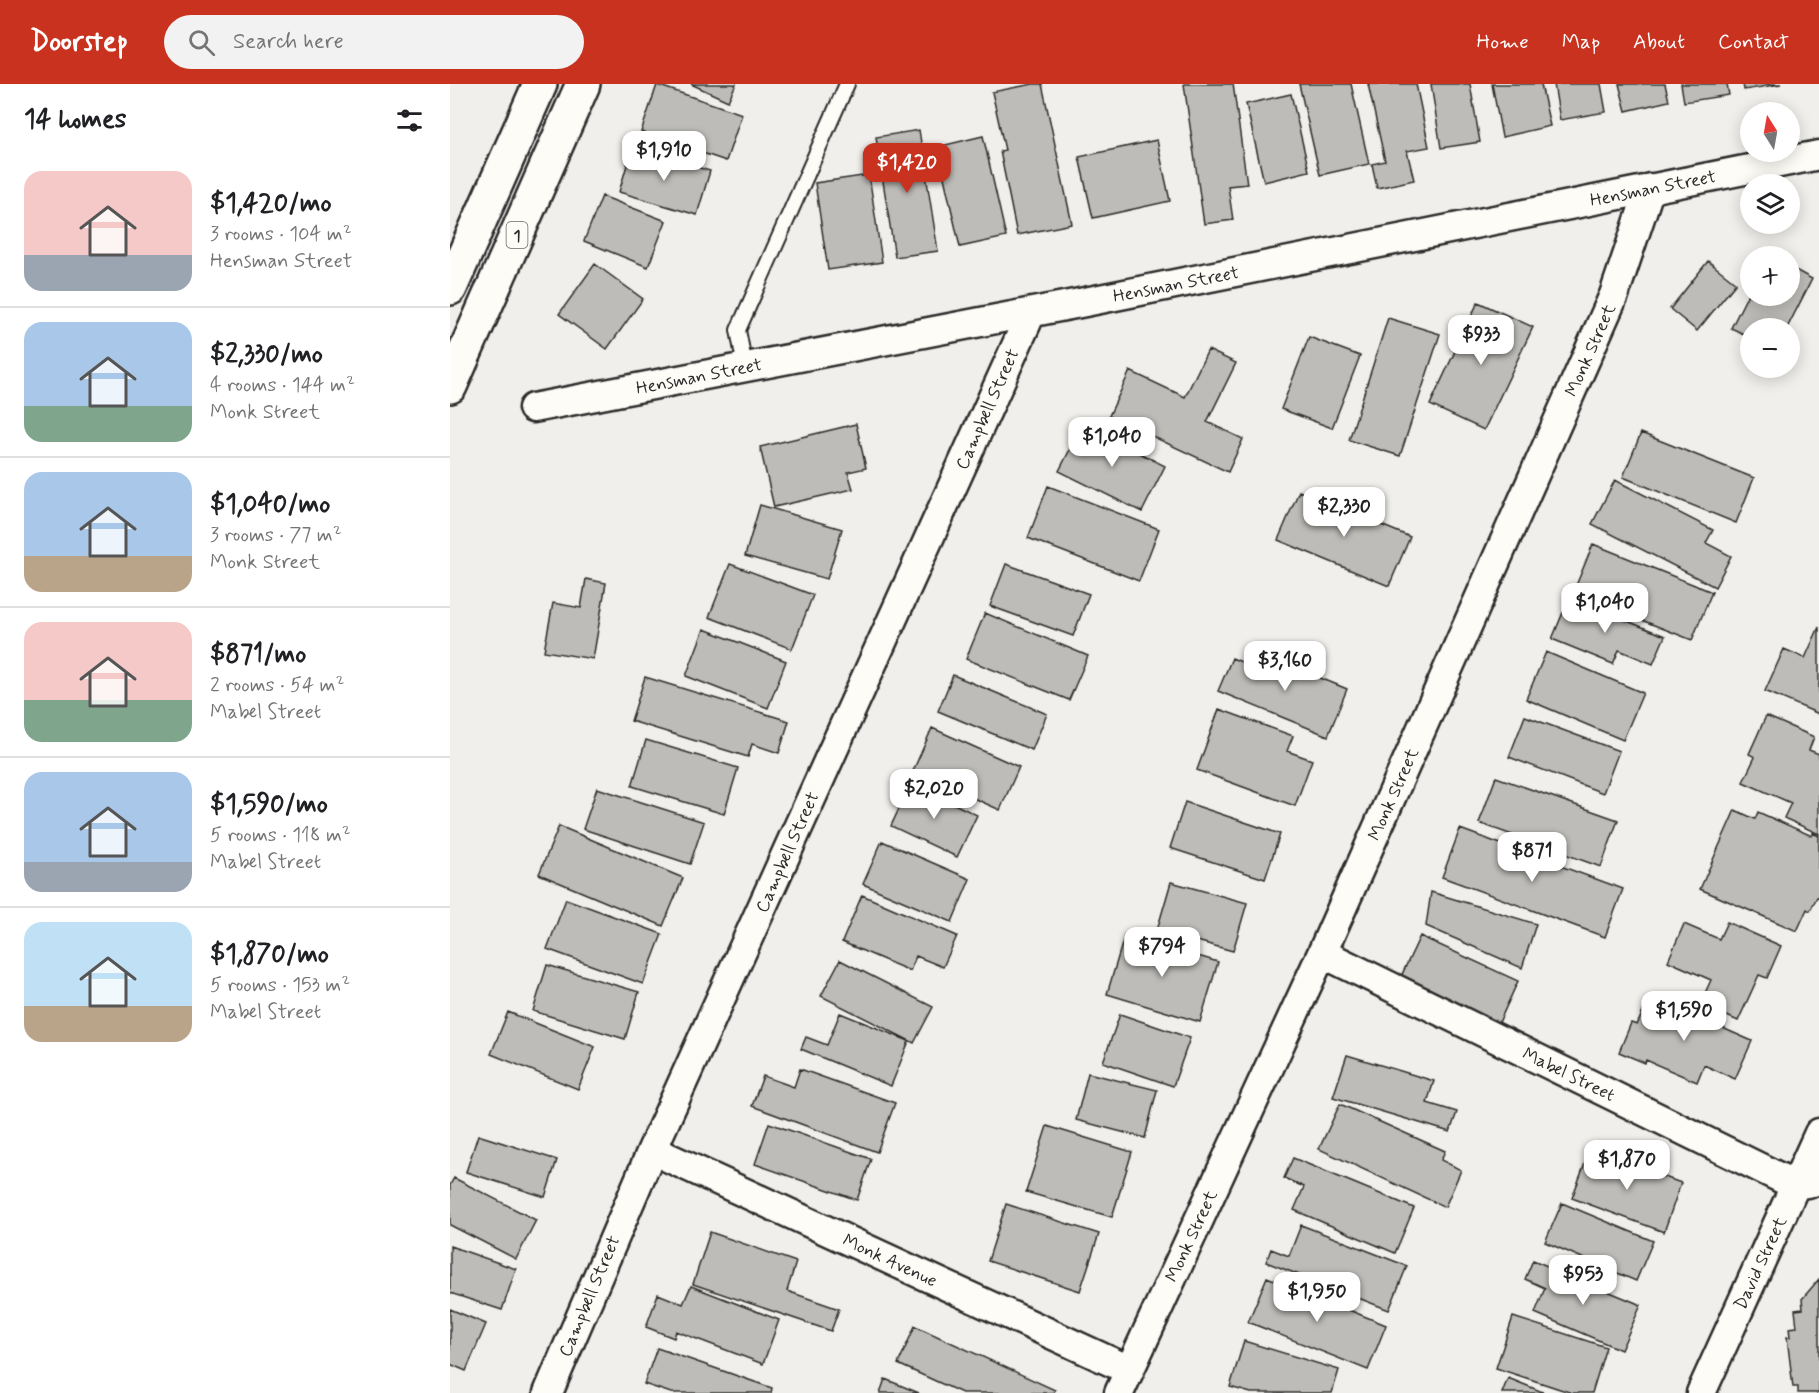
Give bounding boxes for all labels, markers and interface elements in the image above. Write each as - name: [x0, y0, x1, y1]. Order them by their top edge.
- search box: [164, 15, 584, 69]
- text: Doorstep: [30, 24, 128, 61]
- icon: search: [185, 26, 218, 59]
- text: Search here: [233, 28, 344, 56]
- text: Home: [1477, 28, 1529, 56]
- text: Map: [1562, 28, 1600, 56]
- text: About: [1633, 28, 1685, 56]
- text: Contact: [1718, 28, 1789, 56]
- north arrow: [1740, 102, 1800, 162]
- map controls: [1740, 102, 1800, 378]
- text: 14 homes: [24, 103, 126, 137]
- icon: filters: [393, 104, 426, 137]
- pin: $1,910: [615, 131, 713, 182]
- text: $1,910: [636, 137, 692, 164]
- pin: $1,420: [858, 143, 956, 194]
- text: $1,420: [877, 149, 937, 176]
- street label: Hensman Street: [1588, 165, 1718, 213]
- button: layers: [1740, 174, 1800, 234]
- text: $1,420/mo: [210, 187, 332, 221]
- icon: home: [72, 195, 144, 267]
- text: 3 rooms · 104 m²: [210, 221, 352, 248]
- road number: 1: [506, 222, 528, 248]
- button: +: [1740, 246, 1800, 306]
- text: Hensman Street: [210, 248, 352, 275]
- street label: Hensman Street: [1111, 261, 1241, 309]
- street label: Monk Street: [1560, 300, 1622, 400]
- pin: $933: [1445, 315, 1517, 366]
- button: −: [1740, 318, 1800, 378]
- text: $933: [1462, 321, 1500, 348]
- text: $2,330/mo: [210, 338, 323, 372]
- street label: Campbell Street: [951, 345, 1025, 474]
- icon: home: [72, 346, 144, 418]
- street label: Hensman Street: [634, 353, 764, 401]
- text: 4 rooms · 144 m²: [210, 372, 355, 399]
- text: Monk Street: [210, 399, 320, 426]
- pin: $1,040: [1063, 417, 1161, 468]
- text: $1,040: [1082, 423, 1142, 450]
- pin: $2,330: [1295, 487, 1393, 538]
- text: $1,040/mo: [210, 488, 330, 522]
- text: $2,330: [1317, 493, 1371, 520]
- icon: home: [72, 496, 144, 568]
- text: 3 rooms · 77 m²: [210, 522, 342, 549]
- text: Monk Street: [210, 549, 320, 576]
- pin: $1,040: [1556, 583, 1654, 634]
- text: $1,040: [1575, 589, 1635, 616]
- text: $871/mo: [210, 638, 306, 672]
- pin: $3,160: [1236, 641, 1334, 692]
- icon: home: [72, 646, 144, 718]
- text: $3,160: [1258, 647, 1312, 674]
- text: 2 rooms · 54 m²: [210, 672, 344, 699]
- text: Mabel Street: [210, 699, 321, 726]
- street label: Monk Street: [1363, 744, 1425, 844]
- pin: $2,020: [885, 769, 983, 820]
- text: $2,020: [904, 775, 964, 802]
- text: $1,590/mo: [210, 788, 328, 822]
- street label: Campbell Street: [751, 788, 825, 917]
- icon: home: [72, 796, 144, 868]
- text: 5 rooms · 118 m²: [210, 822, 351, 849]
- pin: $871: [1496, 832, 1568, 883]
- text: $871: [1512, 838, 1552, 865]
- text: Mabel Street: [210, 849, 321, 876]
- pin: $794: [1126, 927, 1198, 978]
- text: $794: [1138, 933, 1186, 960]
- text: $1,870/mo: [210, 938, 329, 972]
- icon: home: [72, 946, 144, 1018]
- text: 5 rooms · 153 m²: [210, 972, 350, 999]
- pin: $1,590: [1635, 991, 1733, 1042]
- text: $1,590: [1655, 997, 1713, 1024]
- text: Mabel Street: [210, 999, 321, 1026]
- street label: Mabel Street: [1518, 1042, 1619, 1108]
- pin: $1,870: [1578, 1140, 1676, 1191]
- text: $1,870: [1598, 1146, 1656, 1173]
- street label: Monk Street: [1160, 1186, 1224, 1286]
- street label: David Street: [1729, 1212, 1793, 1314]
- street label: Monk Avenue: [838, 1229, 941, 1293]
- street label: Campbell Street: [553, 1232, 626, 1361]
- pin: $953: [1547, 1255, 1619, 1306]
- text: $953: [1563, 1261, 1603, 1288]
- pin: $1,950: [1268, 1272, 1366, 1323]
- text: $1,950: [1287, 1278, 1347, 1305]

